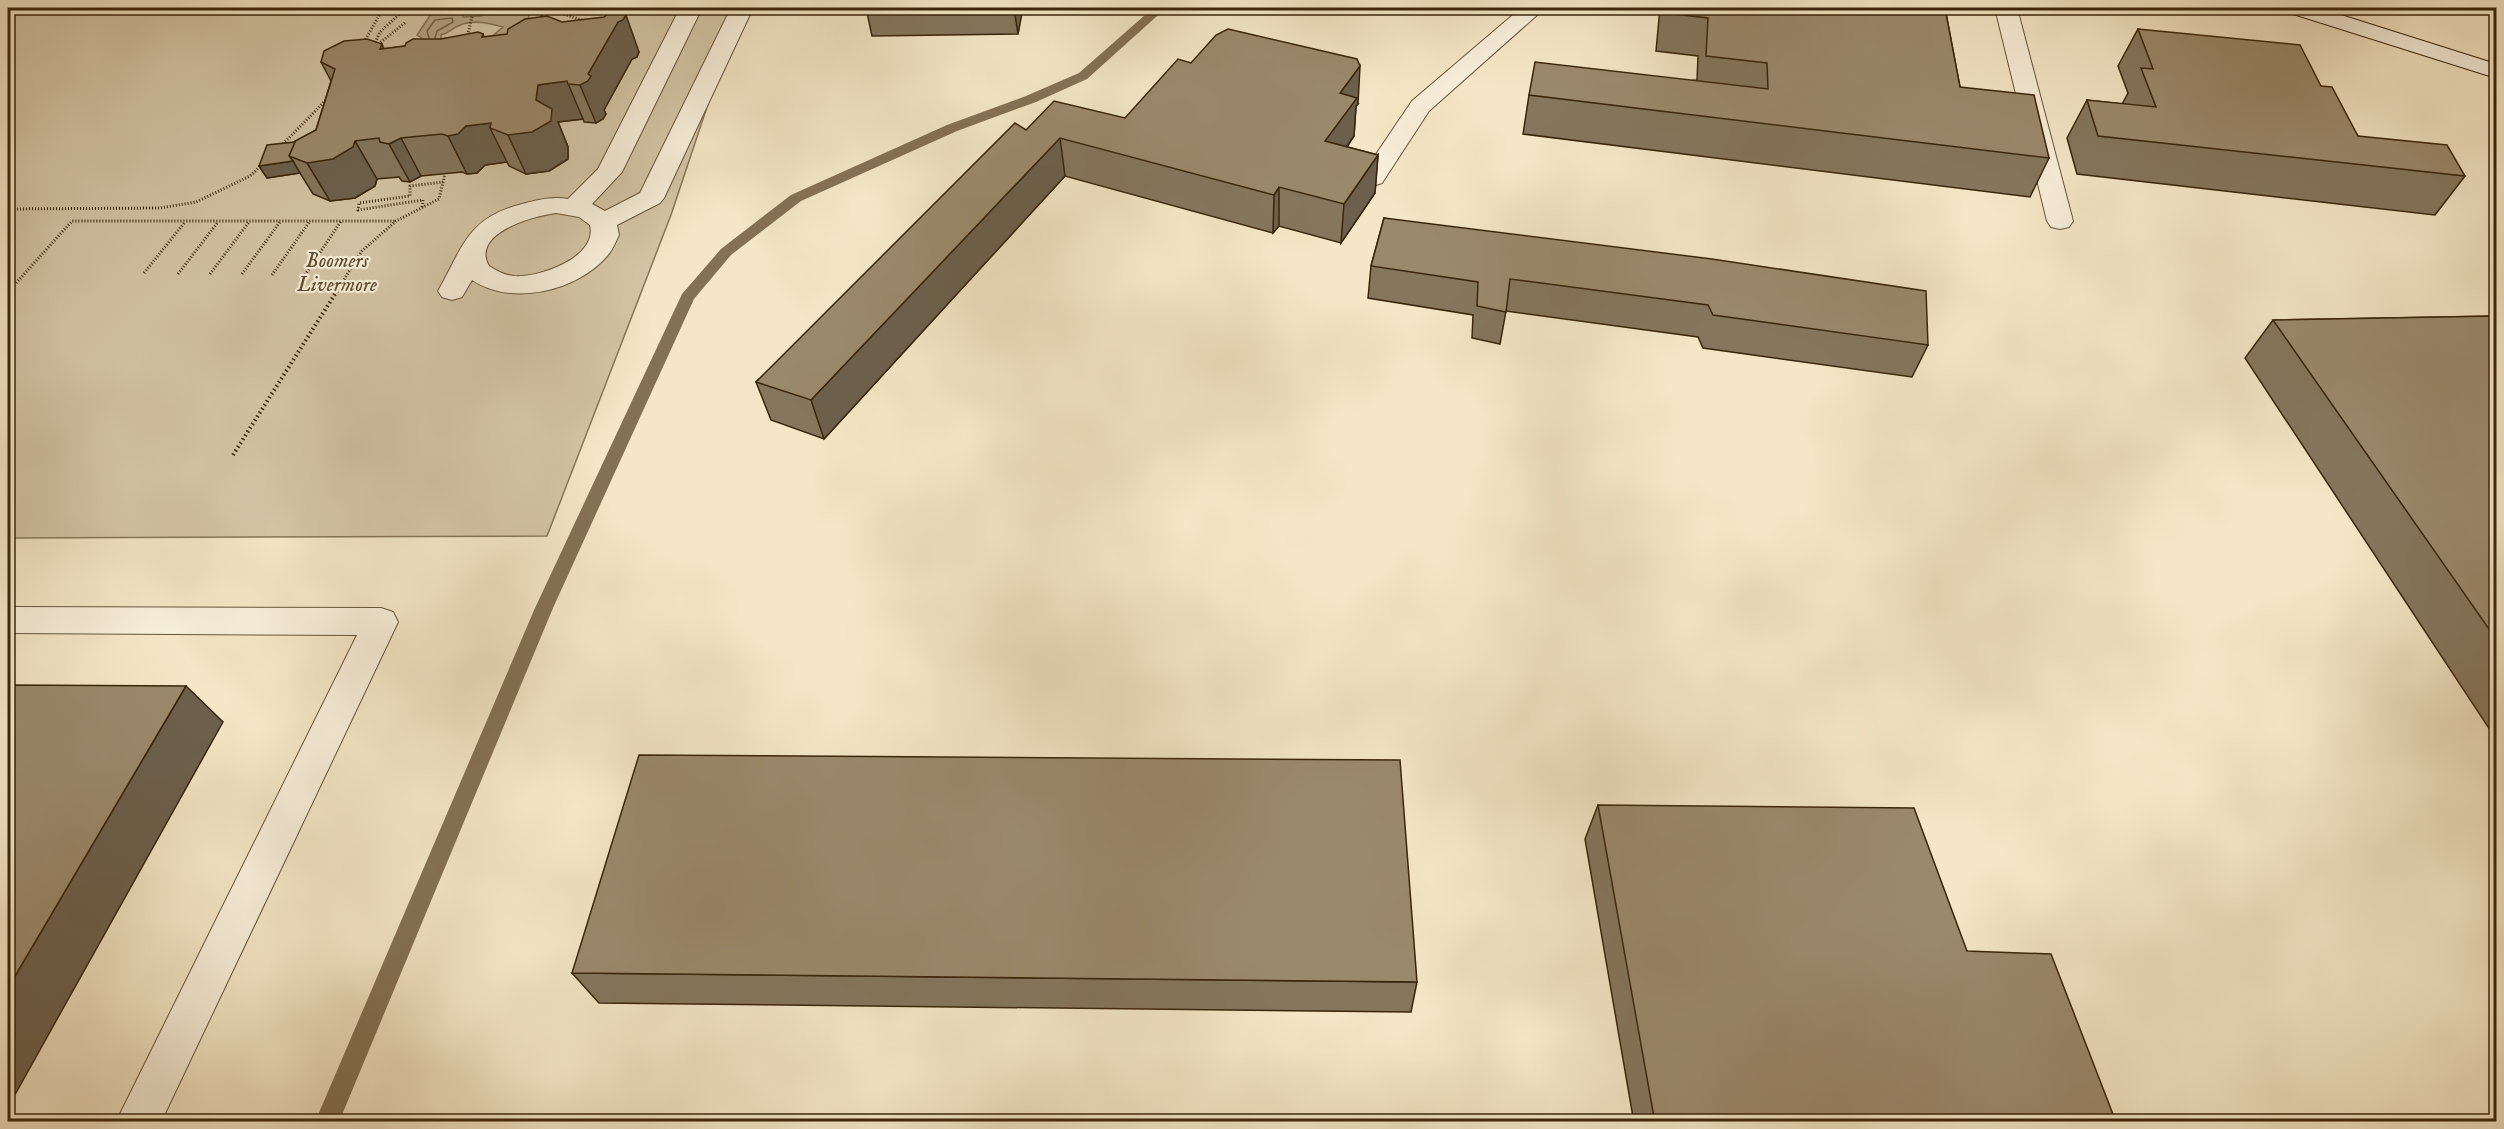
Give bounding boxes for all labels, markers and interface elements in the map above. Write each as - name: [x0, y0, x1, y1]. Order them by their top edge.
- park label: Boomers Livermore: [296, 248, 377, 299]

